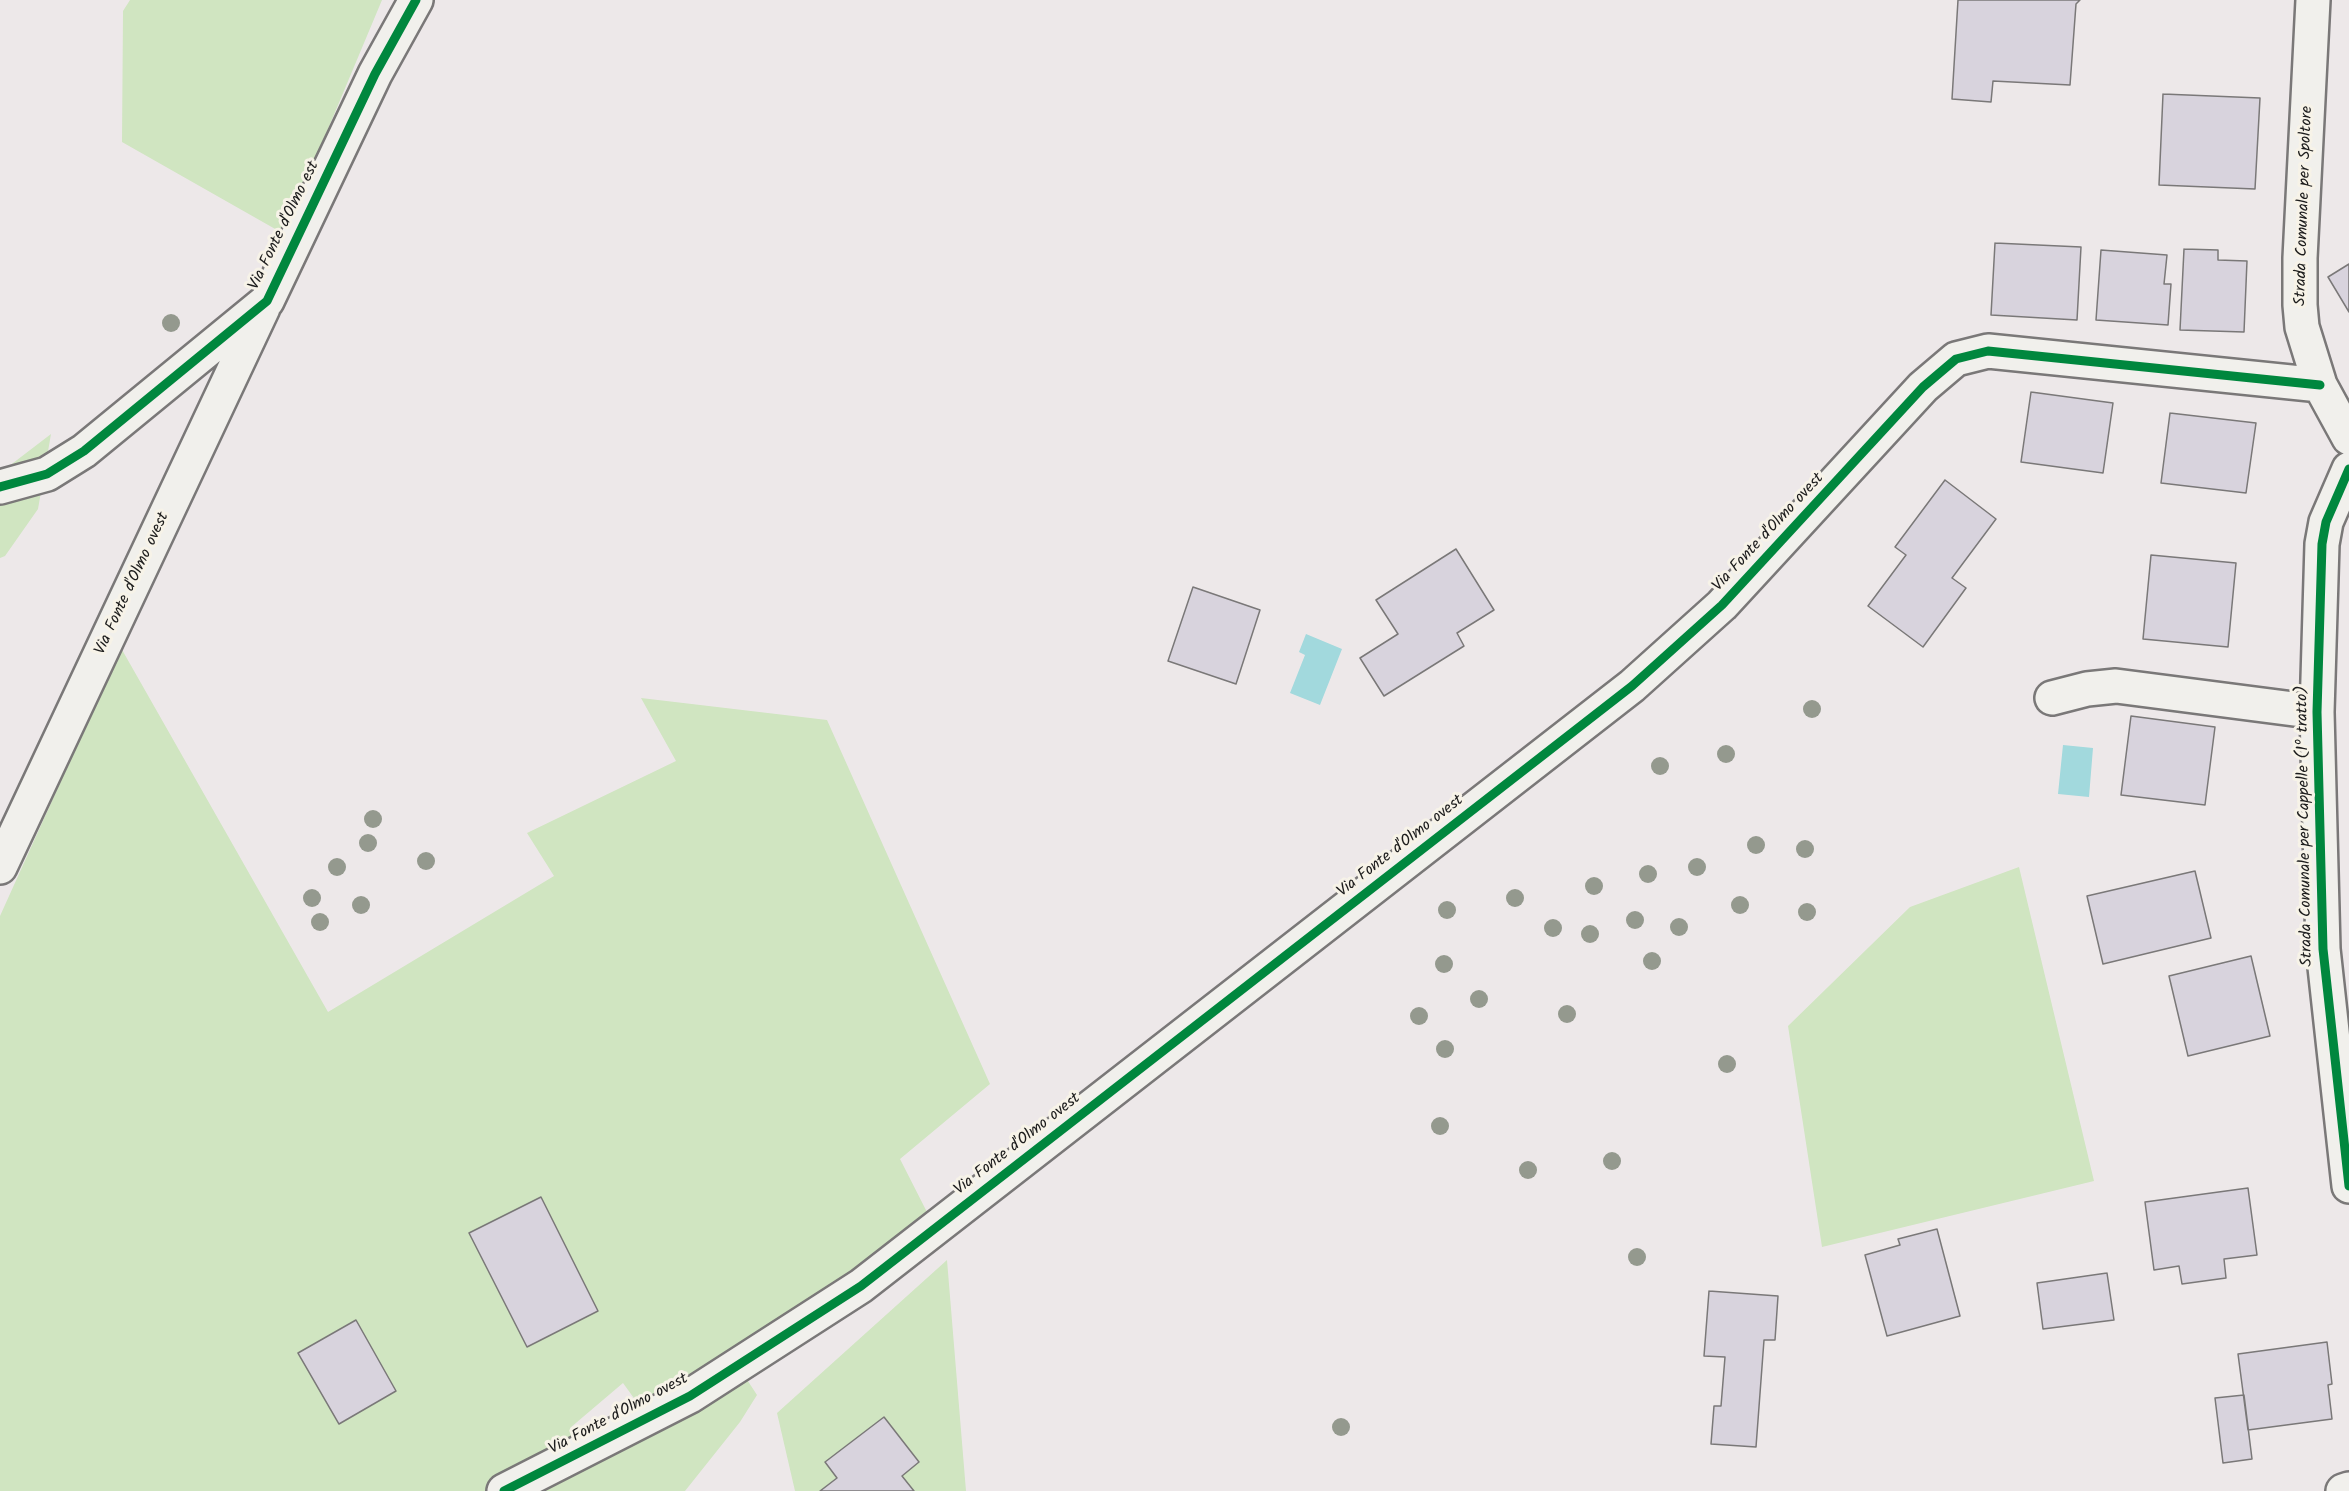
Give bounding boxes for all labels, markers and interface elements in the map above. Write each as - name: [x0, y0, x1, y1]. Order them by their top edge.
- street label: Strada Comunale per Spoltore: [2292, 106, 2318, 306]
- street label: Via Fonte d'Olmo est: [246, 159, 324, 293]
- street label: Via Fonte d'Olmo ovest: [1709, 470, 1829, 596]
- street label: Via Fonte d'Olmo ovest: [92, 510, 174, 658]
- street label: Strada Comunale per Cappelle (1º tratto): [2294, 685, 2318, 967]
- street label: Via Fonte d'Olmo ovest: [1334, 792, 1468, 902]
- street label: Via Fonte d'Olmo ovest: [951, 1090, 1085, 1200]
- street label: Via Fonte d'Olmo ovest: [546, 1370, 692, 1460]

